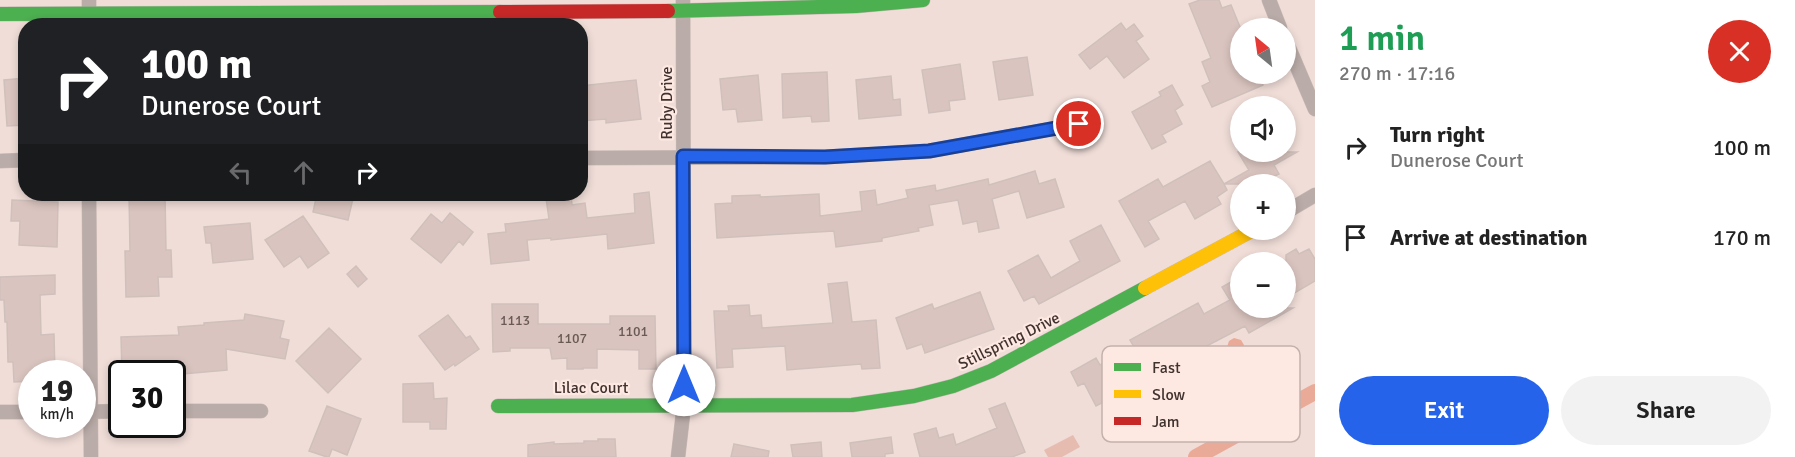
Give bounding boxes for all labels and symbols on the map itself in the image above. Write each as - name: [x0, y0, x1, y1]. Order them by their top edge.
- north arrow: [1230, 18, 1296, 84]
- street label: Ruby Drive: [657, 66, 677, 140]
- pin: [1053, 98, 1104, 149]
- street label: Stillspring Drive: [955, 308, 1063, 374]
- house number: 1113: [500, 312, 530, 329]
- house number: 1101: [618, 323, 648, 340]
- house number: 1107: [557, 330, 587, 347]
- legend: [1102, 346, 1300, 442]
- position arrow: [652, 353, 716, 417]
- text: Fast: [1152, 358, 1181, 378]
- speed limit sign: 30: [108, 360, 186, 438]
- street label: Lilac Court: [554, 378, 629, 398]
- text: Slow: [1152, 385, 1186, 405]
- text: Jam: [1152, 412, 1180, 432]

